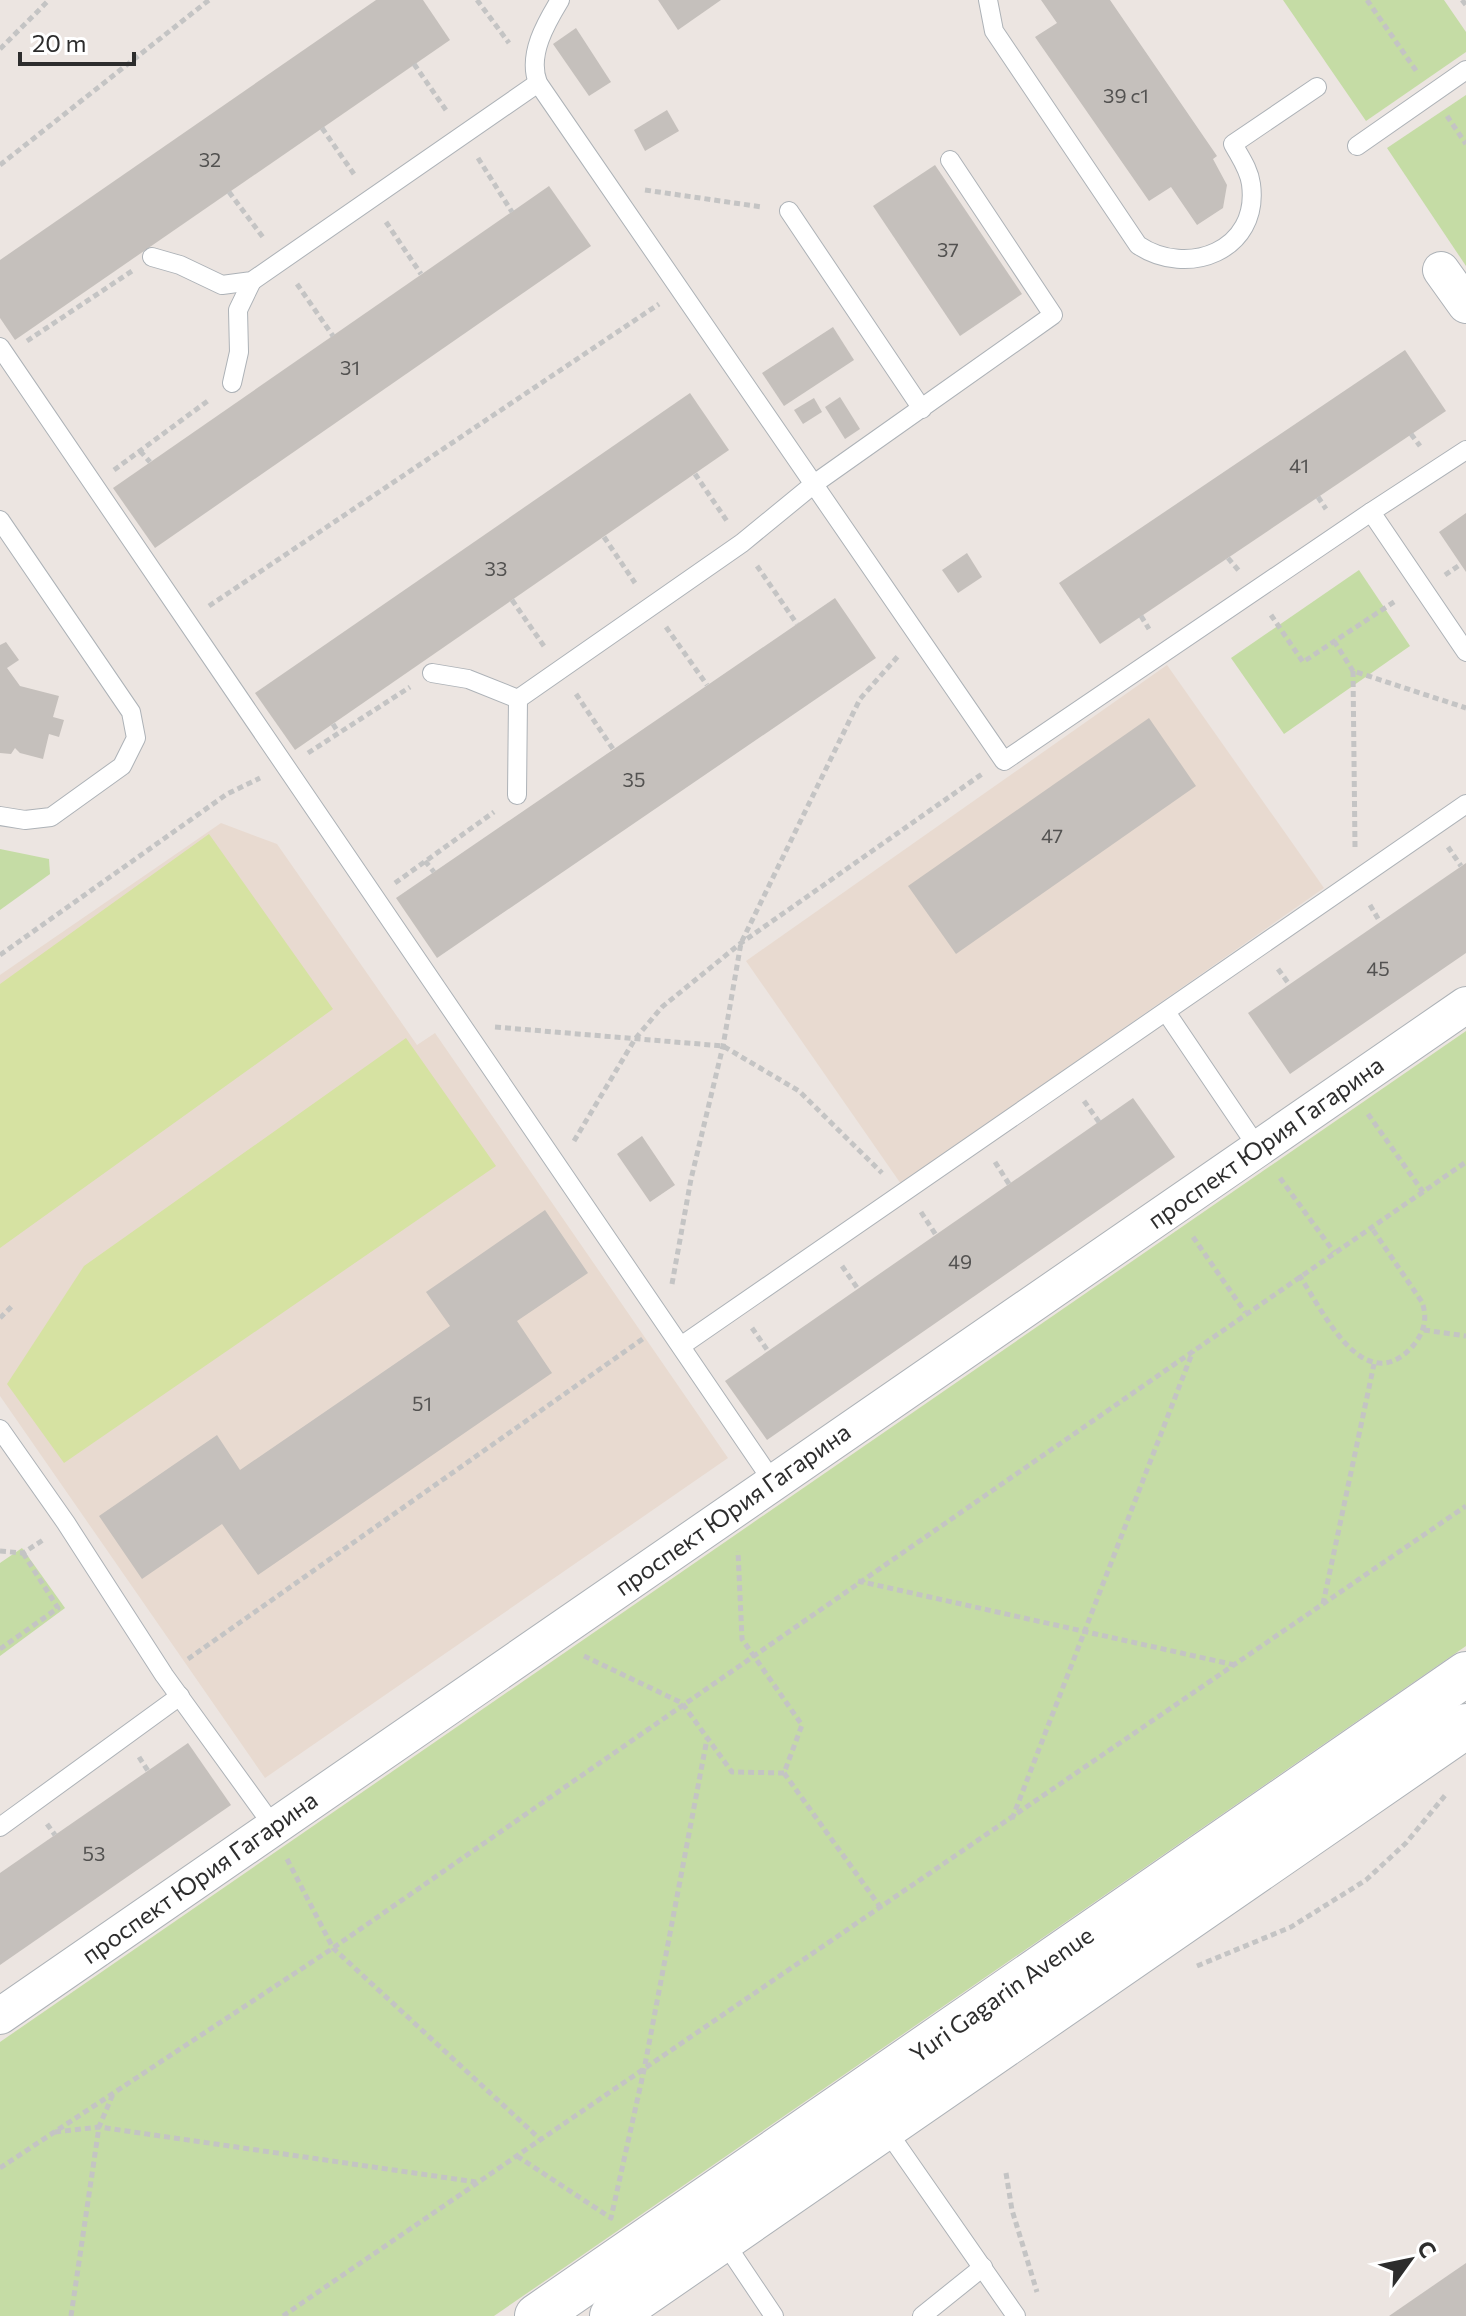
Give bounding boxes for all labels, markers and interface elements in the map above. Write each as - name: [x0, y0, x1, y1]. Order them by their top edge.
- scale bar: [20, 16, 134, 66]
- text: 20 m: [32, 28, 86, 57]
- house number: 39 с1: [1103, 83, 1149, 107]
- house number: 32: [199, 147, 221, 171]
- house number: 37: [937, 237, 959, 261]
- house number: 31: [340, 355, 360, 379]
- house number: 41: [1289, 453, 1309, 477]
- house number: 33: [485, 556, 507, 580]
- house number: 35: [623, 767, 645, 791]
- house number: 47: [1041, 823, 1063, 847]
- house number: 45: [1366, 956, 1390, 980]
- street label: проспект Юрия Гагарина: [1142, 1049, 1388, 1234]
- house number: 49: [948, 1249, 972, 1273]
- house number: 51: [412, 1391, 432, 1415]
- street label: проспект Юрия Гагарина: [609, 1416, 855, 1601]
- street label: проспект Юрия Гагарина: [76, 1784, 322, 1969]
- house number: 53: [83, 1841, 105, 1865]
- street label: Yuri Gagarin Avenue: [904, 1920, 1099, 2068]
- north arrow: [1370, 2220, 1450, 2300]
- text: С: [1412, 2235, 1443, 2262]

